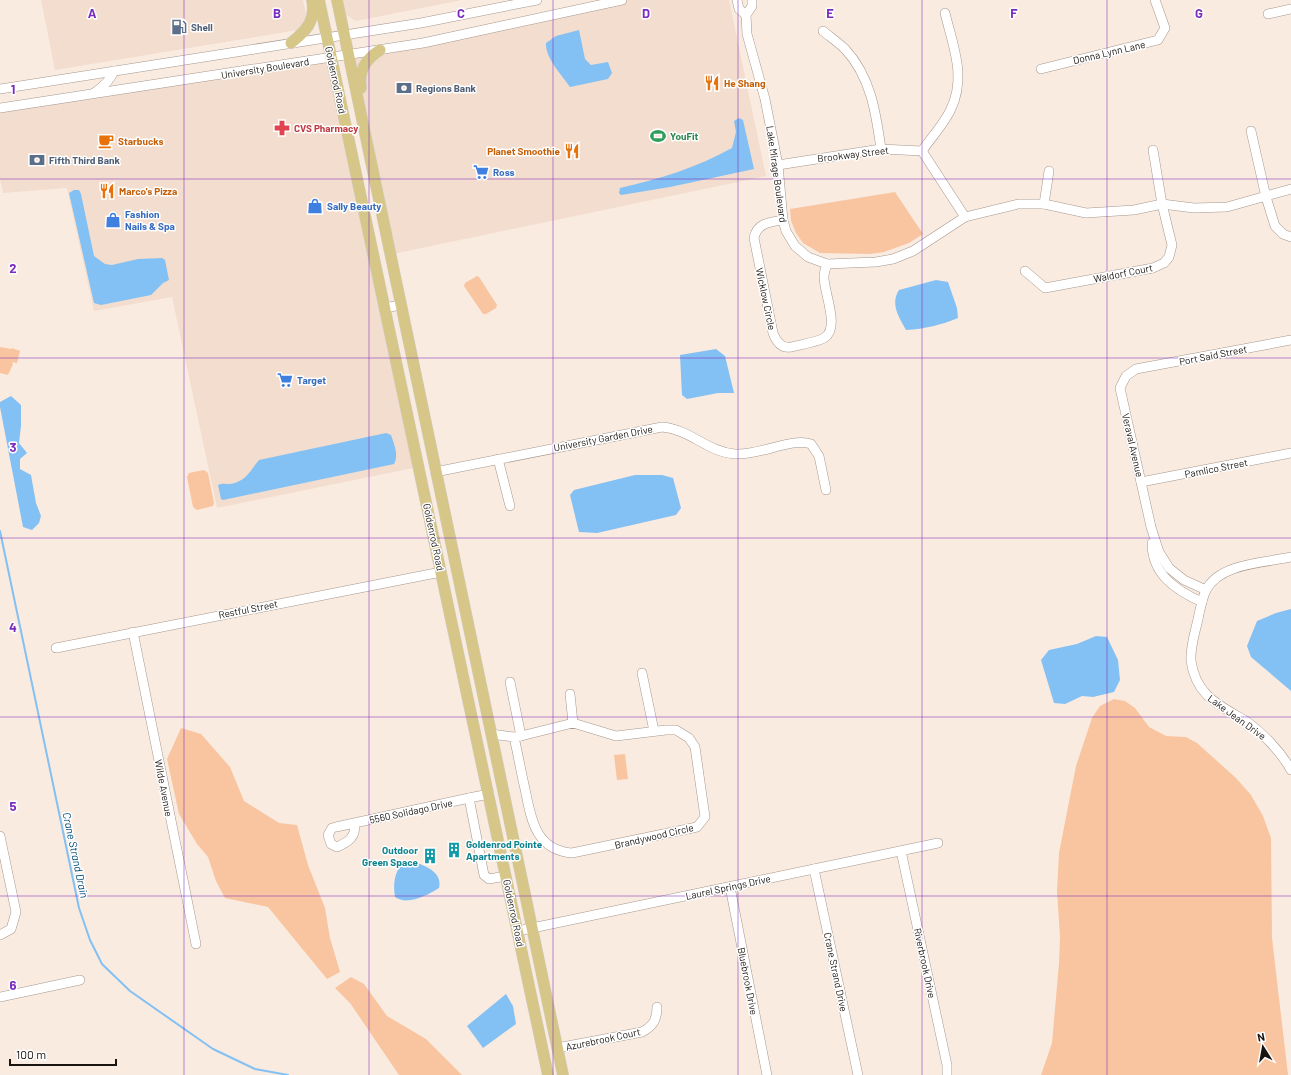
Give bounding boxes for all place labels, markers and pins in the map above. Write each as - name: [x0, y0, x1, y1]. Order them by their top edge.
- fuel station icon: Shell: [170, 18, 188, 36]
- place label: Shell: [191, 21, 213, 33]
- restaurant icon: He Shang: [703, 74, 721, 92]
- place label: He Shang: [724, 77, 766, 89]
- bank icon: Regions Bank: [395, 79, 413, 97]
- place label: Regions Bank: [416, 82, 477, 94]
- pharmacy icon: CVS Pharmacy: [273, 119, 291, 137]
- place label: CVS Pharmacy: [294, 122, 358, 134]
- sports icon: YouFit: [649, 127, 667, 145]
- place label: YouFit: [670, 130, 699, 142]
- cafe icon: Starbucks: [97, 132, 115, 150]
- place label: Starbucks: [118, 135, 164, 147]
- restaurant icon: Planet Smoothie: [563, 142, 581, 160]
- place label: Planet Smoothie: [487, 145, 561, 157]
- bank icon: Fifth Third Bank: [28, 151, 46, 169]
- place label: Fifth Third Bank: [49, 154, 120, 166]
- supermarket icon: Ross: [472, 163, 490, 181]
- place label: Ross: [493, 166, 515, 178]
- restaurant icon: Marco's Pizza: [98, 182, 116, 200]
- place label: Marco's Pizza: [119, 185, 177, 197]
- shop icon: Sally Beauty: [306, 197, 324, 215]
- place label: Sally Beauty: [327, 200, 381, 212]
- place label: Fashion Nails & Spa: [125, 208, 175, 232]
- shop icon: Fashion Nails & Spa: [104, 211, 122, 229]
- supermarket icon: Target: [276, 371, 294, 389]
- place label: Target: [297, 374, 326, 386]
- place label: Goldenrod Pointe Apartments: [466, 838, 543, 862]
- building icon: Goldenrod Pointe Apartments: [445, 841, 463, 859]
- place label: Outdoor Green Space: [362, 844, 419, 868]
- building icon: Outdoor Green Space: [421, 847, 439, 865]

